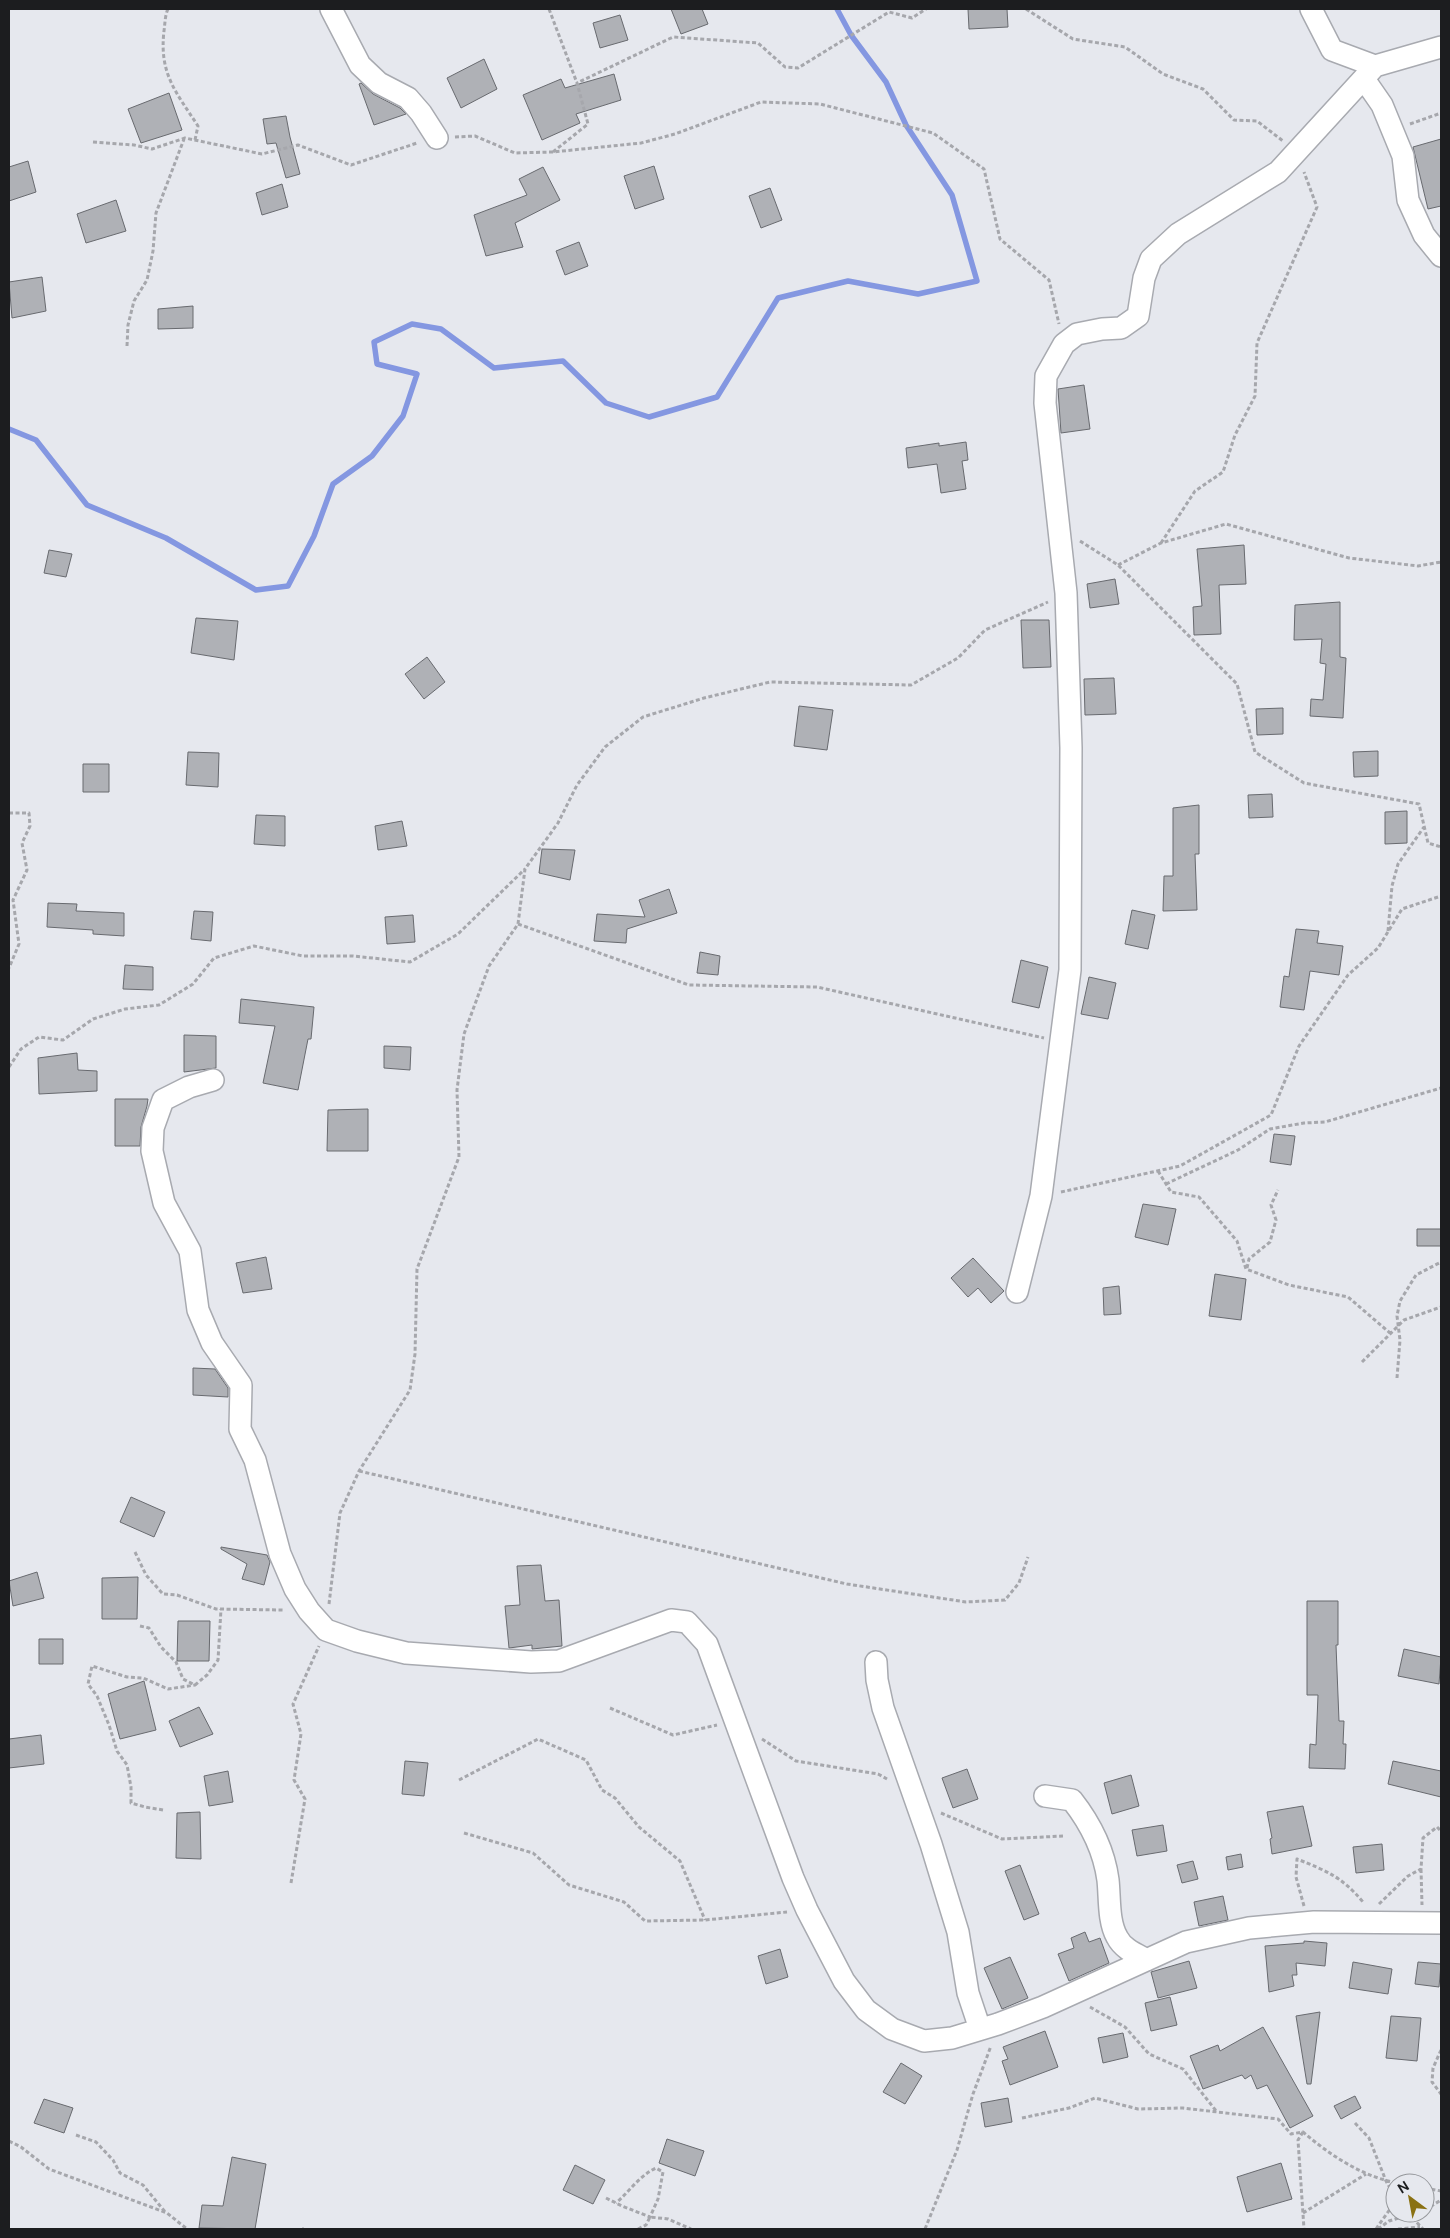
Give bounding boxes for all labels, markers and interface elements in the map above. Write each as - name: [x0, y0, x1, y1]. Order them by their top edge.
- north arrow: [1385, 2173, 1435, 2223]
- text: N: [1394, 2177, 1412, 2197]

